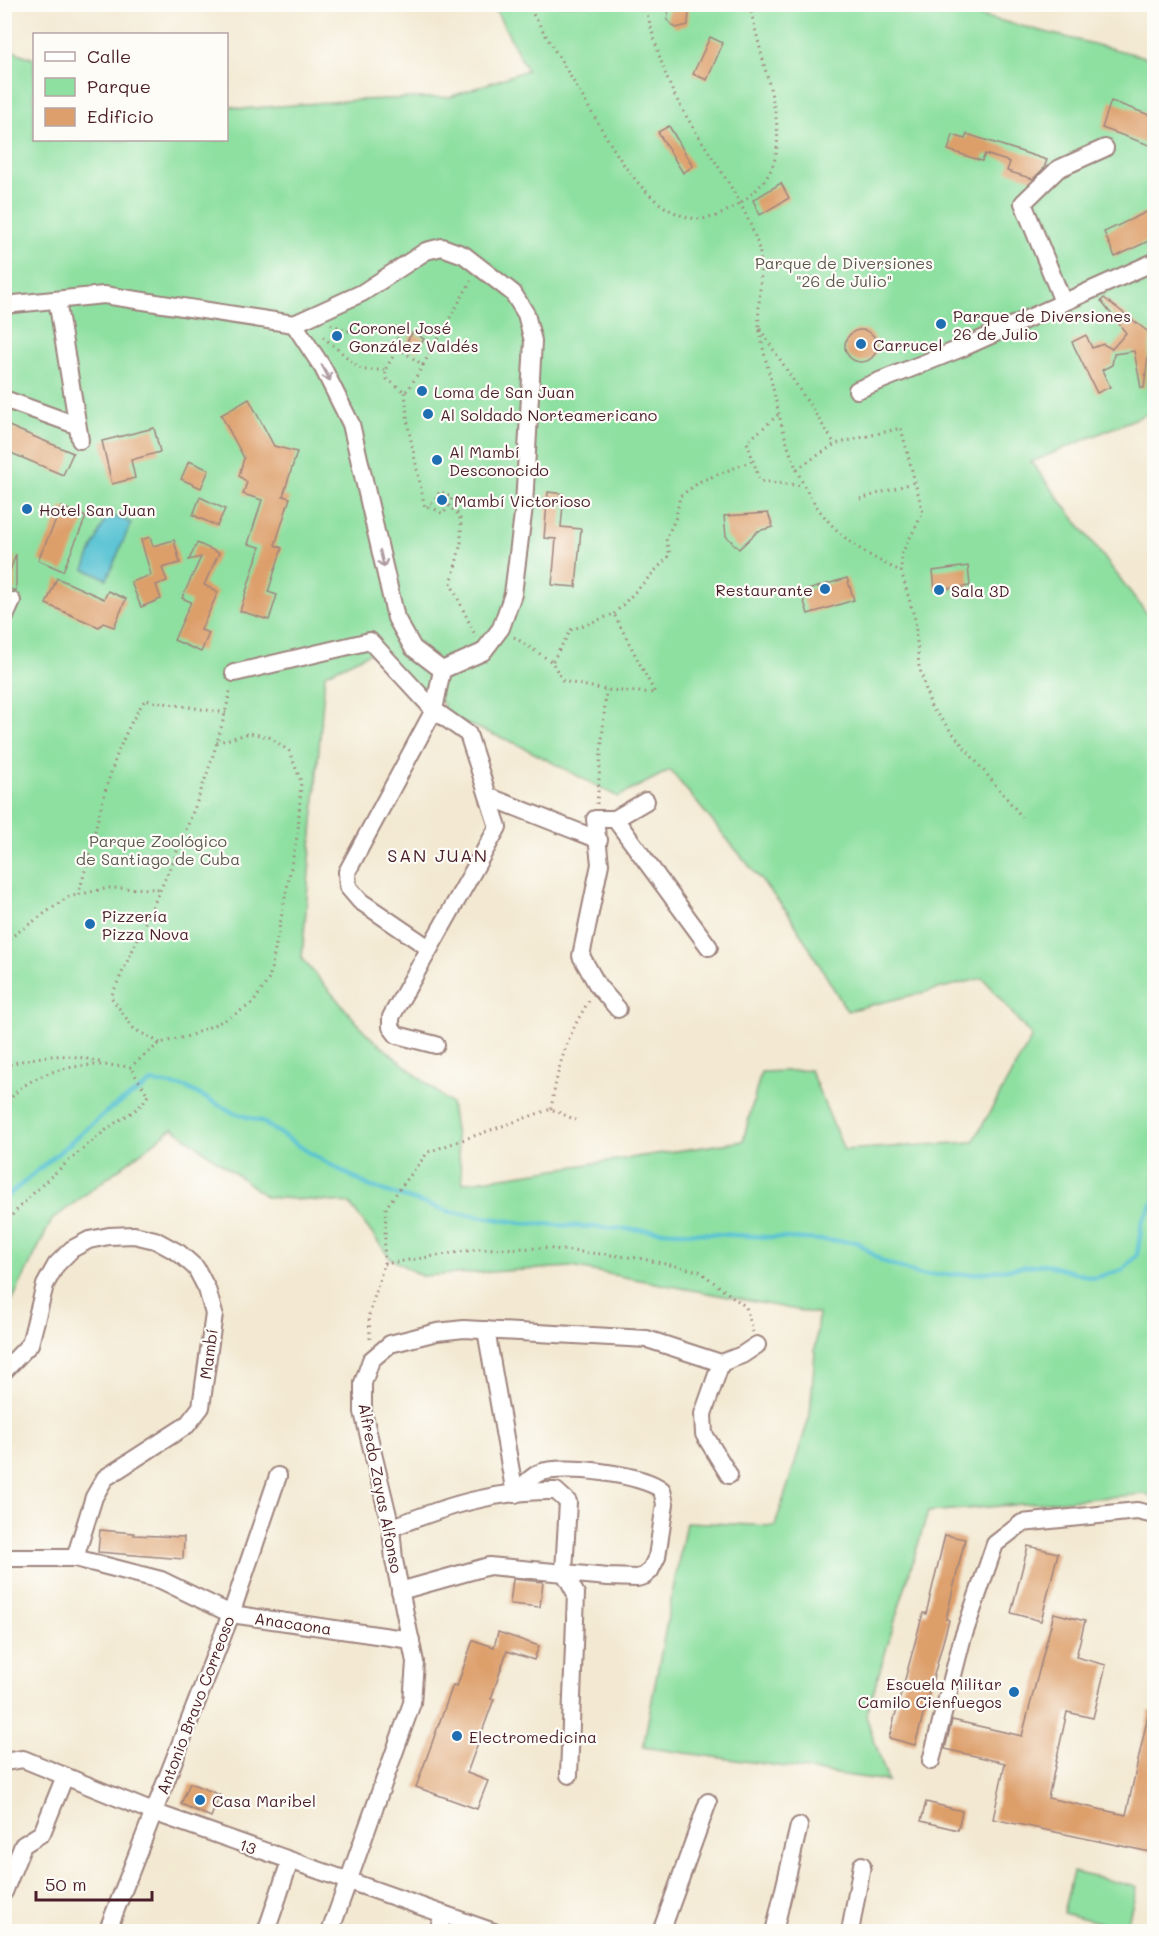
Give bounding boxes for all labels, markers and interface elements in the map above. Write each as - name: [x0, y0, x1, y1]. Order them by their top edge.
- legend: [33, 33, 228, 141]
- text: Calle: [87, 44, 131, 68]
- text: Parque: [87, 74, 151, 98]
- text: Edificio: [87, 104, 154, 128]
- park label: Parque de Diversiones "26 de Julio": [755, 252, 933, 291]
- place label: Parque de Diversiones 26 de Julio: [953, 305, 1131, 344]
- place label: Coronel José González Valdés: [349, 317, 478, 356]
- marker: Parque de Diversiones 26 de Julio: [934, 317, 948, 331]
- marker: Coronel José González Valdés: [330, 329, 344, 343]
- place label: Carrucel: [873, 334, 943, 355]
- marker: Carrucel: [854, 337, 868, 351]
- one-way arrow: [320, 364, 332, 381]
- place label: Loma de San Juan: [434, 381, 574, 402]
- marker: Loma de San Juan: [415, 384, 429, 398]
- place label: Al Soldado Norteamericano: [440, 404, 657, 425]
- marker: Al Soldado Norteamericano: [421, 407, 435, 421]
- place label: Al Mambí Desconocido: [449, 441, 549, 480]
- marker: Al Mambí Desconocido: [430, 453, 444, 467]
- place label: Mambí Victorioso: [454, 490, 591, 511]
- marker: Mambí Victorioso: [435, 493, 449, 507]
- place label: Hotel San Juan: [39, 499, 155, 520]
- marker: Hotel San Juan: [20, 502, 34, 516]
- one-way arrow: [377, 549, 389, 568]
- place label: Restaurante: [715, 579, 813, 600]
- place label: Sala 3D: [951, 580, 1009, 601]
- marker: Restaurante: [818, 582, 832, 596]
- marker: Sala 3D: [932, 583, 946, 597]
- park label: Parque Zoológico de Santiago de Cuba: [76, 830, 240, 869]
- district label: SAN JUAN: [387, 843, 489, 867]
- place label: Pizzería Pizza Nova: [102, 905, 189, 944]
- marker: Pizzería Pizza Nova: [83, 917, 97, 931]
- street label: Mambí: [194, 1327, 222, 1381]
- street label: Alfredo Zayas Alfonso: [354, 1401, 408, 1575]
- street label: Anacaona: [253, 1607, 333, 1639]
- street label: Antonio Bravo Correoso: [151, 1613, 239, 1797]
- place label: Escuela Militar Camilo Cienfuegos: [858, 1673, 1002, 1712]
- marker: Escuela Militar Camilo Cienfuegos: [1007, 1685, 1021, 1699]
- place label: Electromedicina: [469, 1726, 597, 1747]
- marker: Electromedicina: [450, 1729, 464, 1743]
- place label: Casa Maribel: [212, 1790, 316, 1811]
- marker: Casa Maribel: [193, 1793, 207, 1807]
- street label: 13: [237, 1833, 259, 1859]
- scale bar: [36, 1864, 152, 1902]
- text: 50 m: [45, 1872, 87, 1896]

